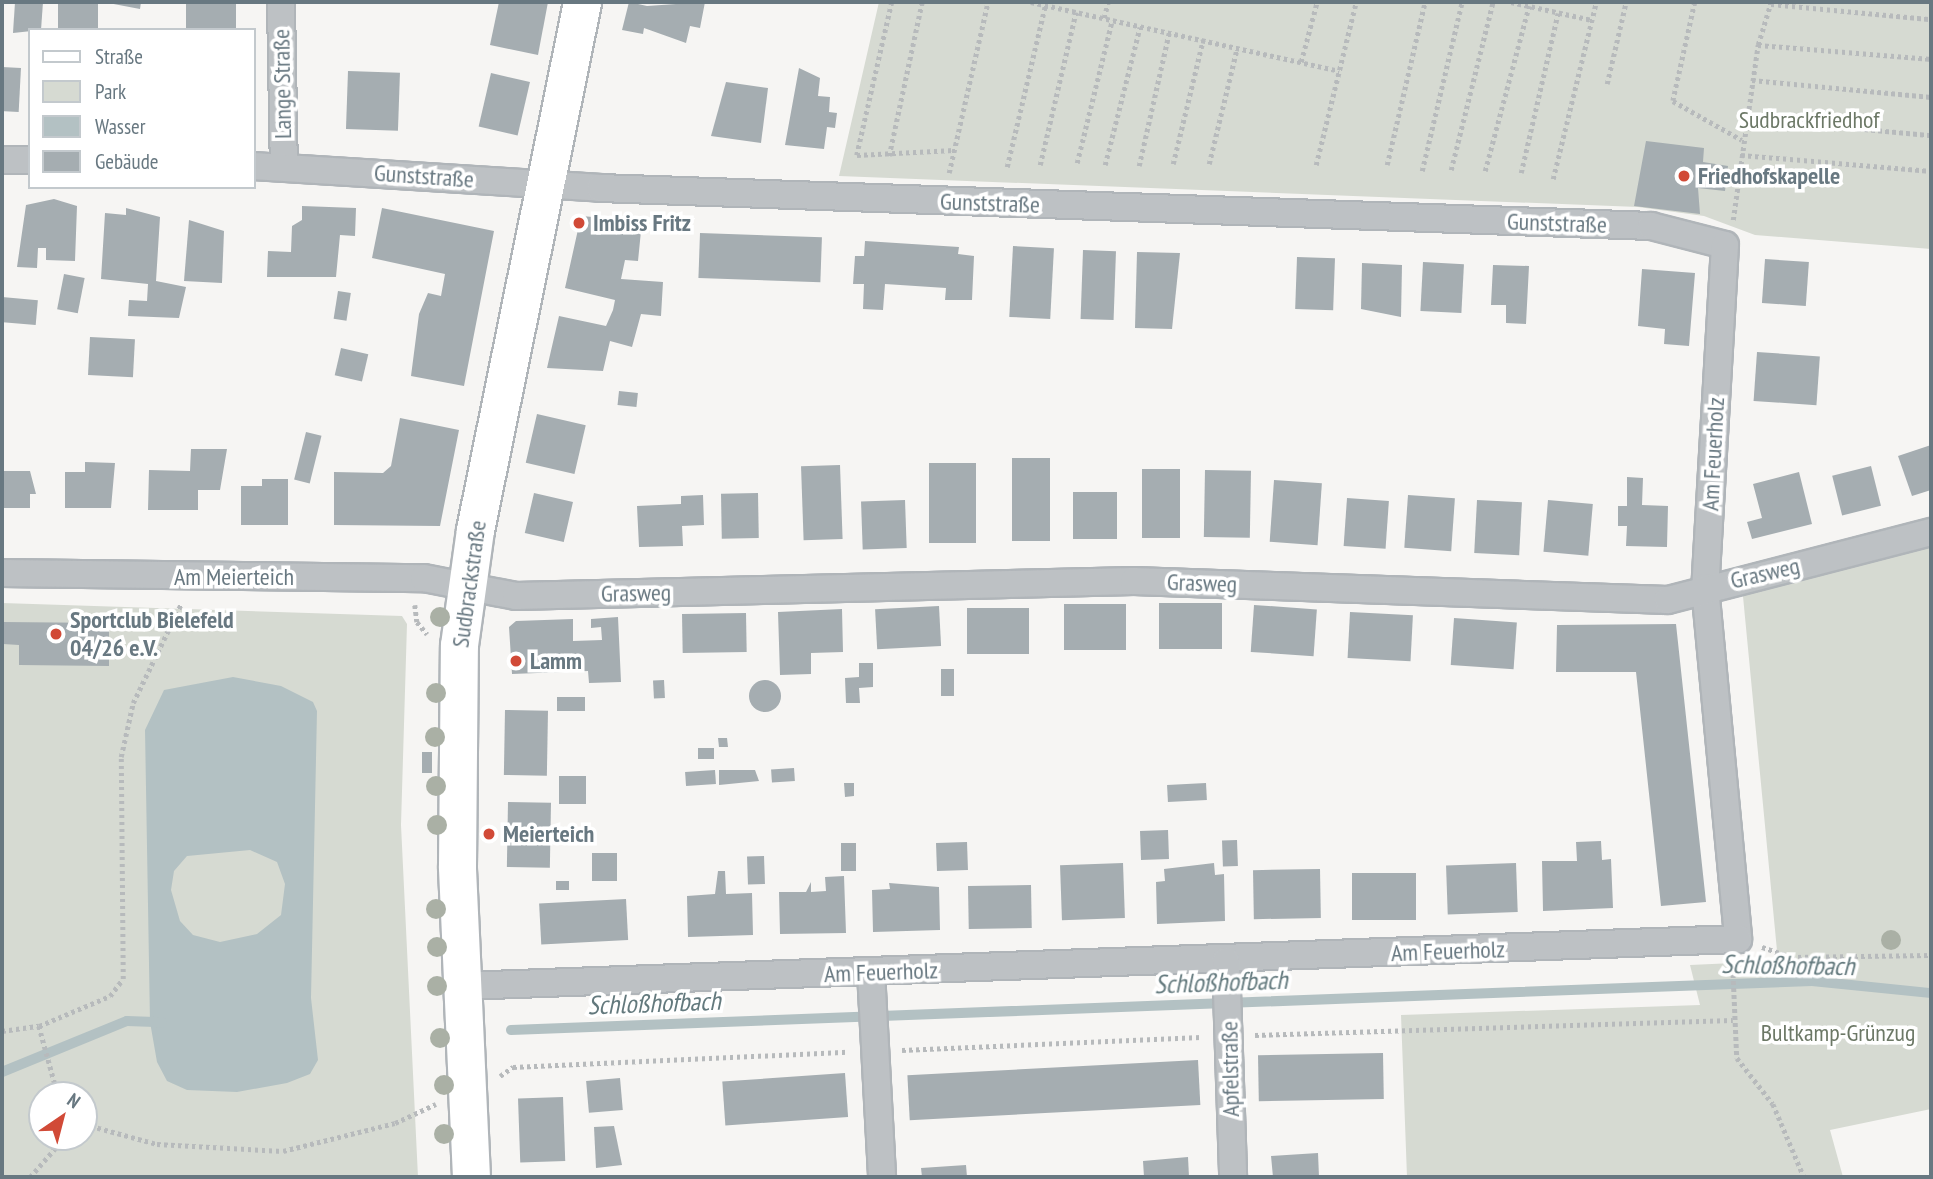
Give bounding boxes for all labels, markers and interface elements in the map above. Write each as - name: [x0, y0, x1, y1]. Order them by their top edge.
- legend: [28, 28, 256, 189]
- street label: Lange Straße: [267, 29, 297, 139]
- text: Straße: [95, 43, 143, 70]
- text: Park: [95, 78, 126, 105]
- park label: Sudbrackfriedhof: [1739, 106, 1879, 134]
- text: Wasser: [95, 113, 145, 140]
- text: Gebäude: [95, 148, 158, 175]
- street label: Gunststraße: [373, 158, 475, 194]
- place label: Friedhofskapelle: [1698, 162, 1840, 190]
- marker: Friedhofskapelle: [1676, 168, 1692, 184]
- street label: Gunststraße: [940, 187, 1040, 219]
- street label: Gunststraße: [1507, 207, 1607, 239]
- place label: Imbiss Fritz: [593, 209, 691, 237]
- marker: Imbiss Fritz: [571, 215, 587, 231]
- street label: Am Feuerholz: [1696, 396, 1730, 512]
- street label: Sudbrackstraße: [446, 519, 492, 649]
- street label: Grasweg: [1728, 551, 1802, 595]
- street label: Am Meierteich: [174, 563, 294, 591]
- street label: Grasweg: [1166, 567, 1238, 599]
- street label: Grasweg: [601, 578, 671, 608]
- place label: Sportclub Bielefeld 04/26 e.V.: [70, 606, 234, 662]
- marker: Sportclub Bielefeld 04/26 e.V.: [48, 626, 64, 642]
- place label: Lamm: [530, 647, 582, 675]
- marker: Lamm: [508, 653, 524, 669]
- place label: Meierteich: [503, 820, 594, 848]
- marker: Meierteich: [481, 826, 497, 842]
- street label: Am Feuerholz: [1391, 935, 1505, 967]
- water label: Schloßhofbach: [1721, 948, 1855, 982]
- street label: Am Feuerholz: [824, 956, 938, 988]
- water label: Schloßhofbach: [1154, 964, 1288, 1000]
- water label: Schloßhofbach: [587, 985, 721, 1021]
- park label: Bultkamp-Grünzug: [1761, 1019, 1915, 1047]
- street label: Apfelstraße: [1215, 1021, 1245, 1117]
- north arrow: [28, 1081, 98, 1151]
- text: N: [63, 1088, 85, 1113]

